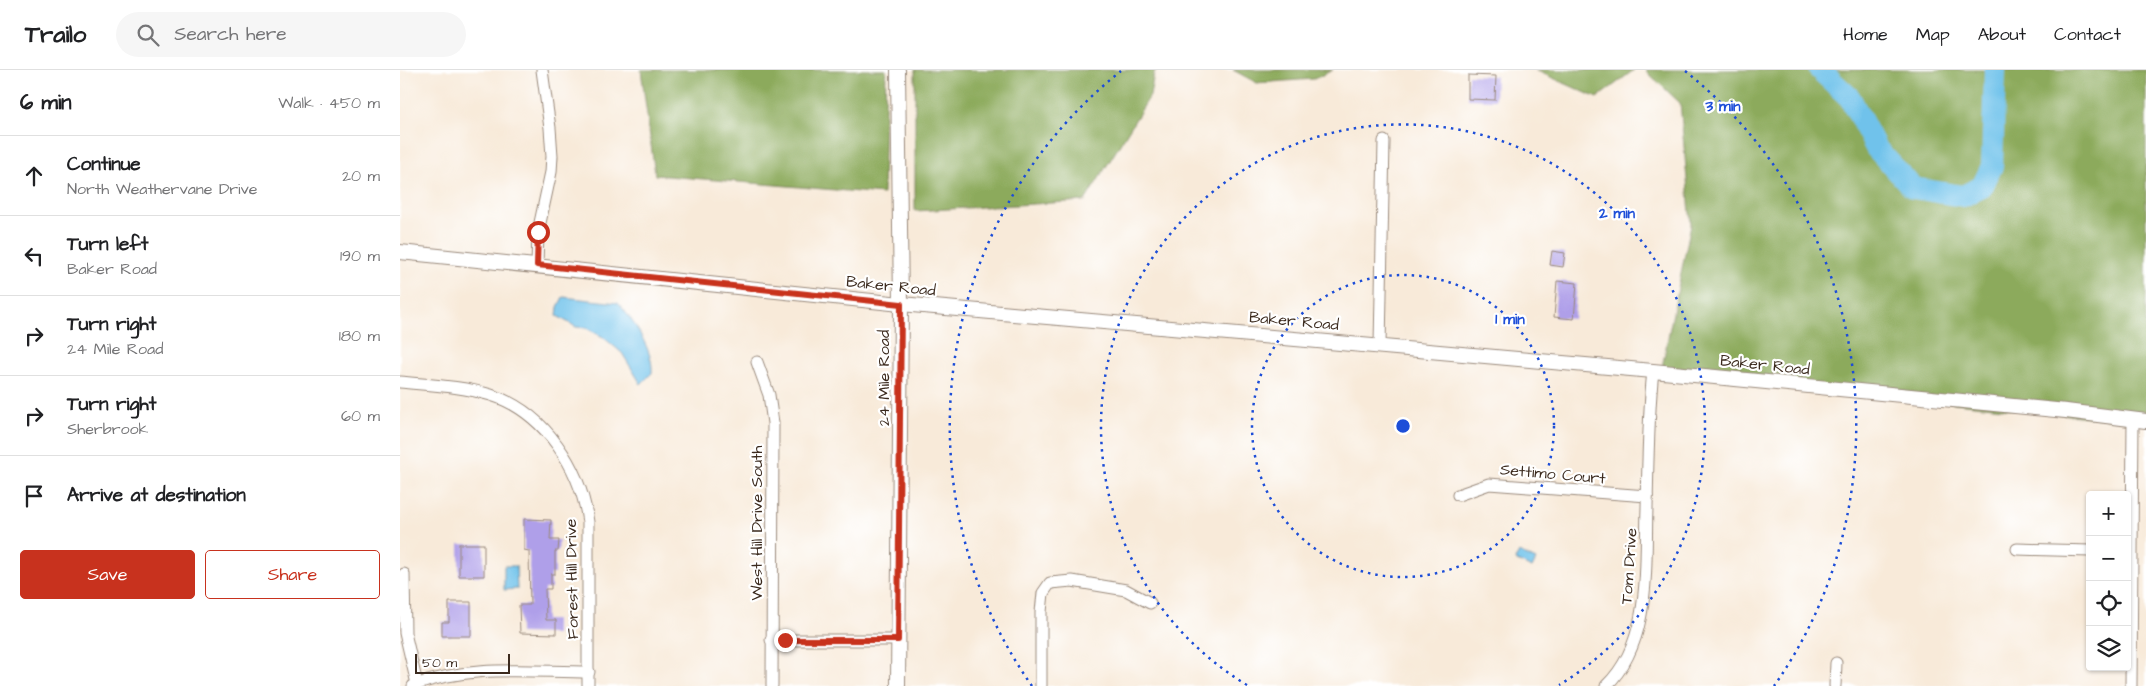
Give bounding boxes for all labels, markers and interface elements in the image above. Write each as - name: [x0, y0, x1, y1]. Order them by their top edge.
- search box: [116, 12, 466, 57]
- text: Trailo: [25, 18, 86, 52]
- icon: search: [134, 21, 162, 49]
- text: Search here: [174, 21, 286, 48]
- text: Home: [1843, 22, 1888, 47]
- text: Map: [1916, 22, 1950, 47]
- text: About: [1978, 22, 2026, 47]
- text: Contact: [2054, 22, 2121, 47]
- text: 6 min: [20, 88, 72, 117]
- text: Walk · 450 m: [278, 92, 380, 114]
- text: 3 min: [1704, 96, 1741, 117]
- text: Continue: [67, 151, 141, 178]
- icon: ahead: [20, 162, 48, 190]
- text: 20 m: [342, 165, 380, 187]
- text: North Weathervane Drive: [67, 178, 257, 200]
- text: 2 min: [1598, 203, 1636, 224]
- route start: [527, 221, 550, 244]
- text: Turn left: [67, 231, 148, 258]
- icon: left: [20, 242, 48, 270]
- text: 190 m: [340, 245, 380, 267]
- text: Baker Road: [67, 258, 157, 280]
- street label: Baker Road: [845, 270, 937, 302]
- street label: Baker Road: [1248, 306, 1340, 336]
- text: 1 min: [1495, 309, 1525, 330]
- text: Turn right: [67, 311, 156, 338]
- icon: right: [20, 322, 48, 350]
- text: 180 m: [339, 325, 380, 347]
- street label: 24 Mile Road: [873, 330, 895, 426]
- text: 24 Mile Road: [67, 338, 163, 360]
- street label: Baker Road: [1719, 349, 1811, 381]
- text: Turn right: [67, 391, 156, 418]
- icon: right: [20, 402, 48, 430]
- text: 60 m: [341, 405, 380, 427]
- centre of rings: [1394, 417, 1412, 435]
- text: Sherbrook: [67, 418, 148, 440]
- street label: West Hill Drive South: [746, 445, 768, 600]
- street label: Settimo Court: [1499, 458, 1607, 490]
- icon: arrive: [20, 482, 48, 510]
- text: Arrive at destination: [67, 482, 246, 509]
- map controls: [2086, 491, 2131, 671]
- button: +: [2086, 491, 2131, 536]
- street label: Forest Hill Drive: [560, 518, 584, 639]
- street label: Tom Drive: [1615, 527, 1643, 605]
- button: −: [2086, 536, 2131, 581]
- button: Save: [20, 550, 195, 599]
- button: Share: [205, 550, 380, 599]
- button: locate: [2086, 581, 2131, 626]
- button: layers: [2086, 626, 2131, 671]
- route end: [774, 629, 797, 652]
- scale bar: [415, 651, 510, 674]
- text: 50 m: [422, 653, 457, 673]

